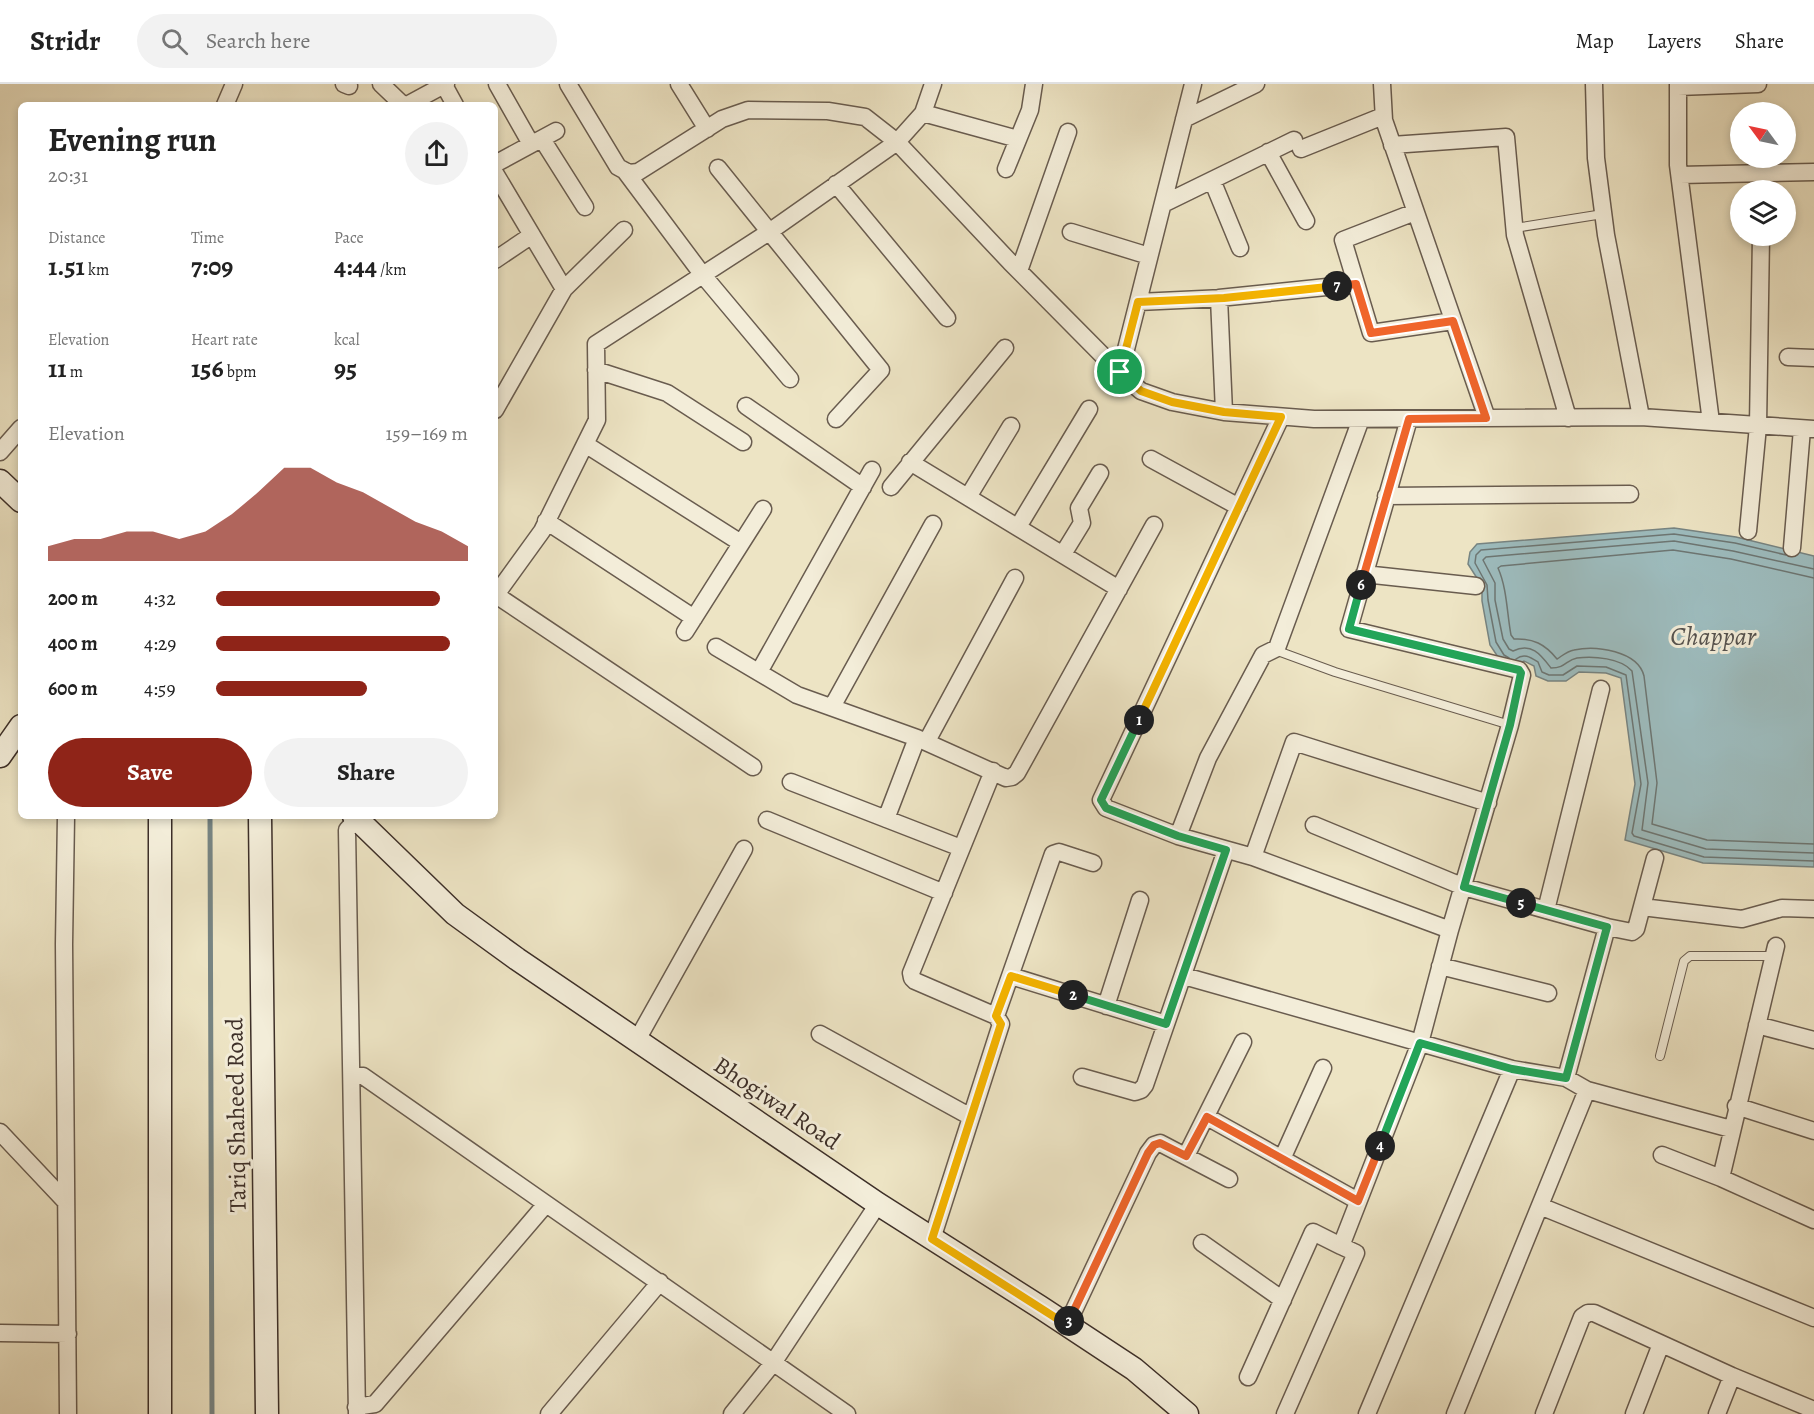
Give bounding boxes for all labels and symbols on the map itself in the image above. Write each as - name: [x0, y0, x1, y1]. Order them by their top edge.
- north arrow: [1730, 102, 1796, 168]
- pin: 7: [1322, 271, 1352, 301]
- pin: [1094, 346, 1145, 397]
- pin: 6: [1346, 570, 1376, 600]
- water label: Chappar: [1670, 619, 1757, 654]
- pin: 1: [1124, 705, 1154, 735]
- pin: 5: [1506, 888, 1536, 918]
- pin: 2: [1058, 980, 1088, 1010]
- street label: Tariq Shaheed Road: [218, 1017, 254, 1213]
- street label: Bhogiwal Road: [707, 1049, 847, 1157]
- pin: 4: [1365, 1131, 1395, 1161]
- pin: 3: [1054, 1306, 1084, 1336]

